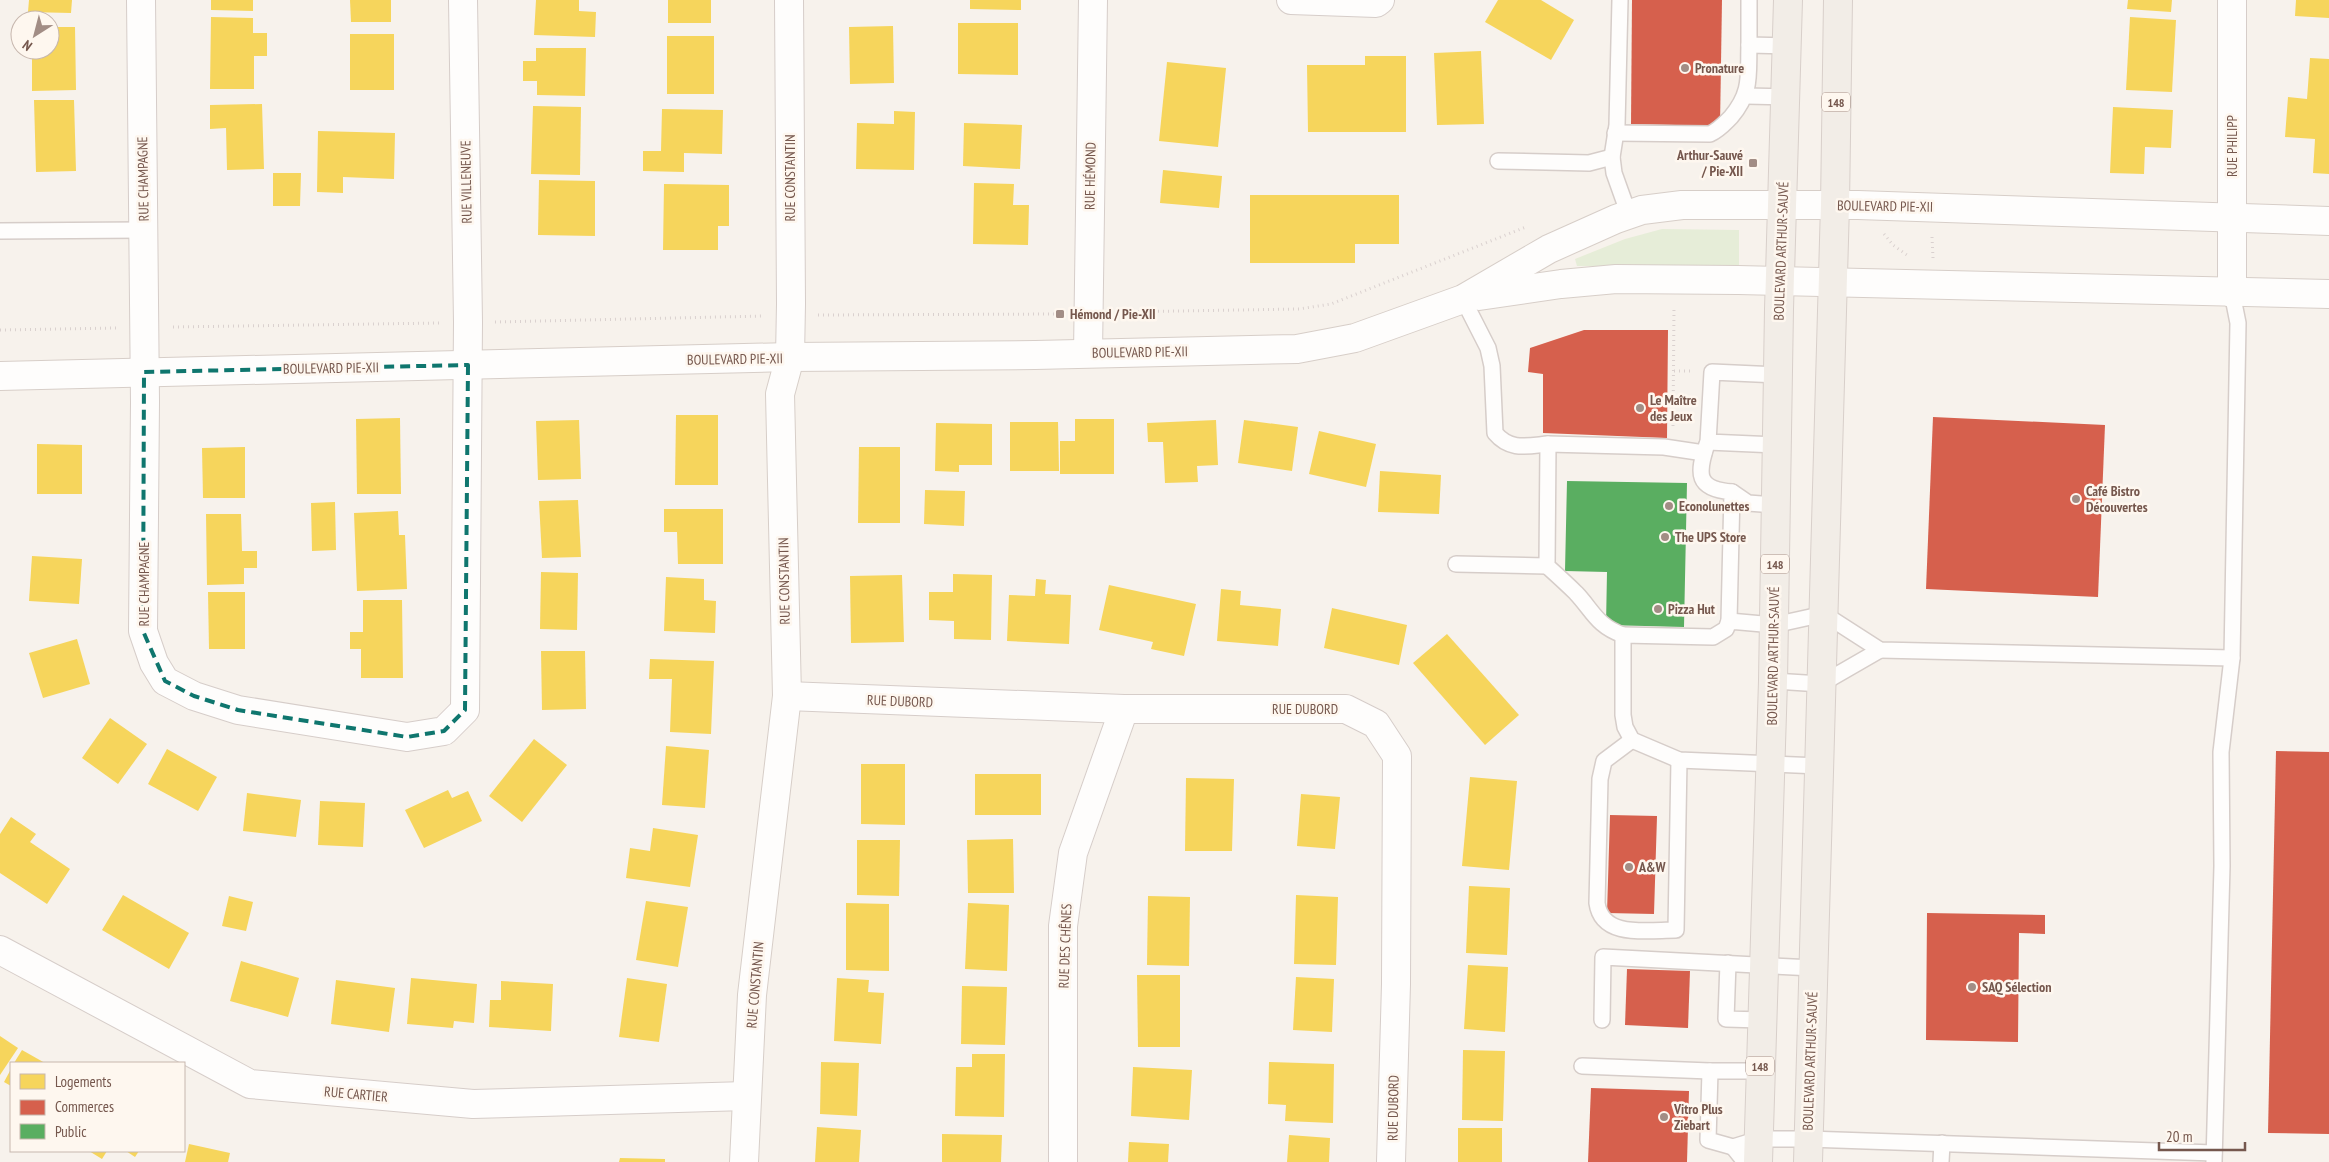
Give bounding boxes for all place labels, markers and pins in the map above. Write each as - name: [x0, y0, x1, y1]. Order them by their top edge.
- place label: Pronature: [1695, 59, 1744, 77]
- marker: Pronature: [1679, 62, 1691, 74]
- place label: Arthur-Sauvé / Pie-XII: [1676, 146, 1743, 180]
- marker: Arthur-Sauvé / Pie-XII: [1747, 157, 1759, 169]
- place label: Hémond / Pie-XII: [1070, 305, 1156, 323]
- marker: Hémond / Pie-XII: [1054, 308, 1066, 320]
- place label: Le Maître des Jeux: [1650, 391, 1697, 425]
- marker: Le Maître des Jeux: [1634, 402, 1646, 414]
- place label: Café Bistro Découvertes: [2086, 482, 2148, 516]
- marker: Café Bistro Découvertes: [2070, 493, 2082, 505]
- place label: Econolunettes: [1679, 497, 1749, 515]
- marker: Econolunettes: [1663, 500, 1675, 512]
- place label: The UPS Store: [1675, 528, 1746, 546]
- marker: The UPS Store: [1659, 531, 1671, 543]
- place label: Pizza Hut: [1668, 600, 1715, 618]
- marker: Pizza Hut: [1652, 603, 1664, 615]
- place label: A&W: [1638, 858, 1666, 876]
- marker: A&W: [1623, 861, 1635, 873]
- place label: SAQ Sélection: [1982, 978, 2051, 996]
- marker: SAQ Sélection: [1966, 981, 1978, 993]
- place label: Vitro Plus Ziebart: [1673, 1100, 1723, 1134]
- marker: Vitro Plus Ziebart: [1658, 1111, 1670, 1123]

